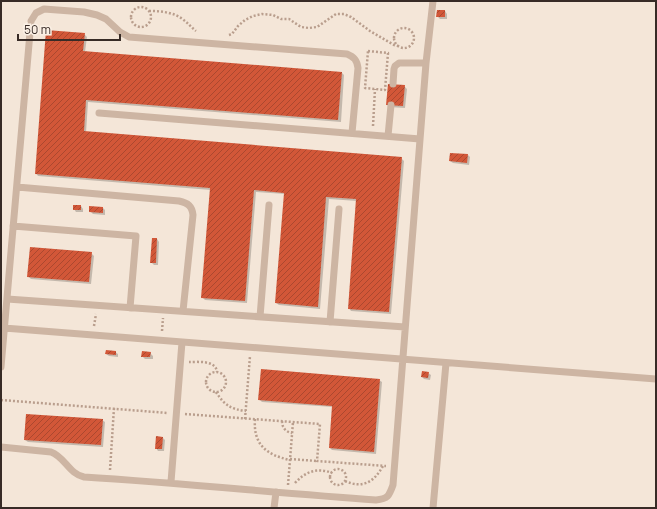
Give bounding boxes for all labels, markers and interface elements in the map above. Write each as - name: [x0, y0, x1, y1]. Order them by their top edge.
- scale bar: [18, 16, 120, 42]
- text: 50 m: [24, 21, 51, 38]

